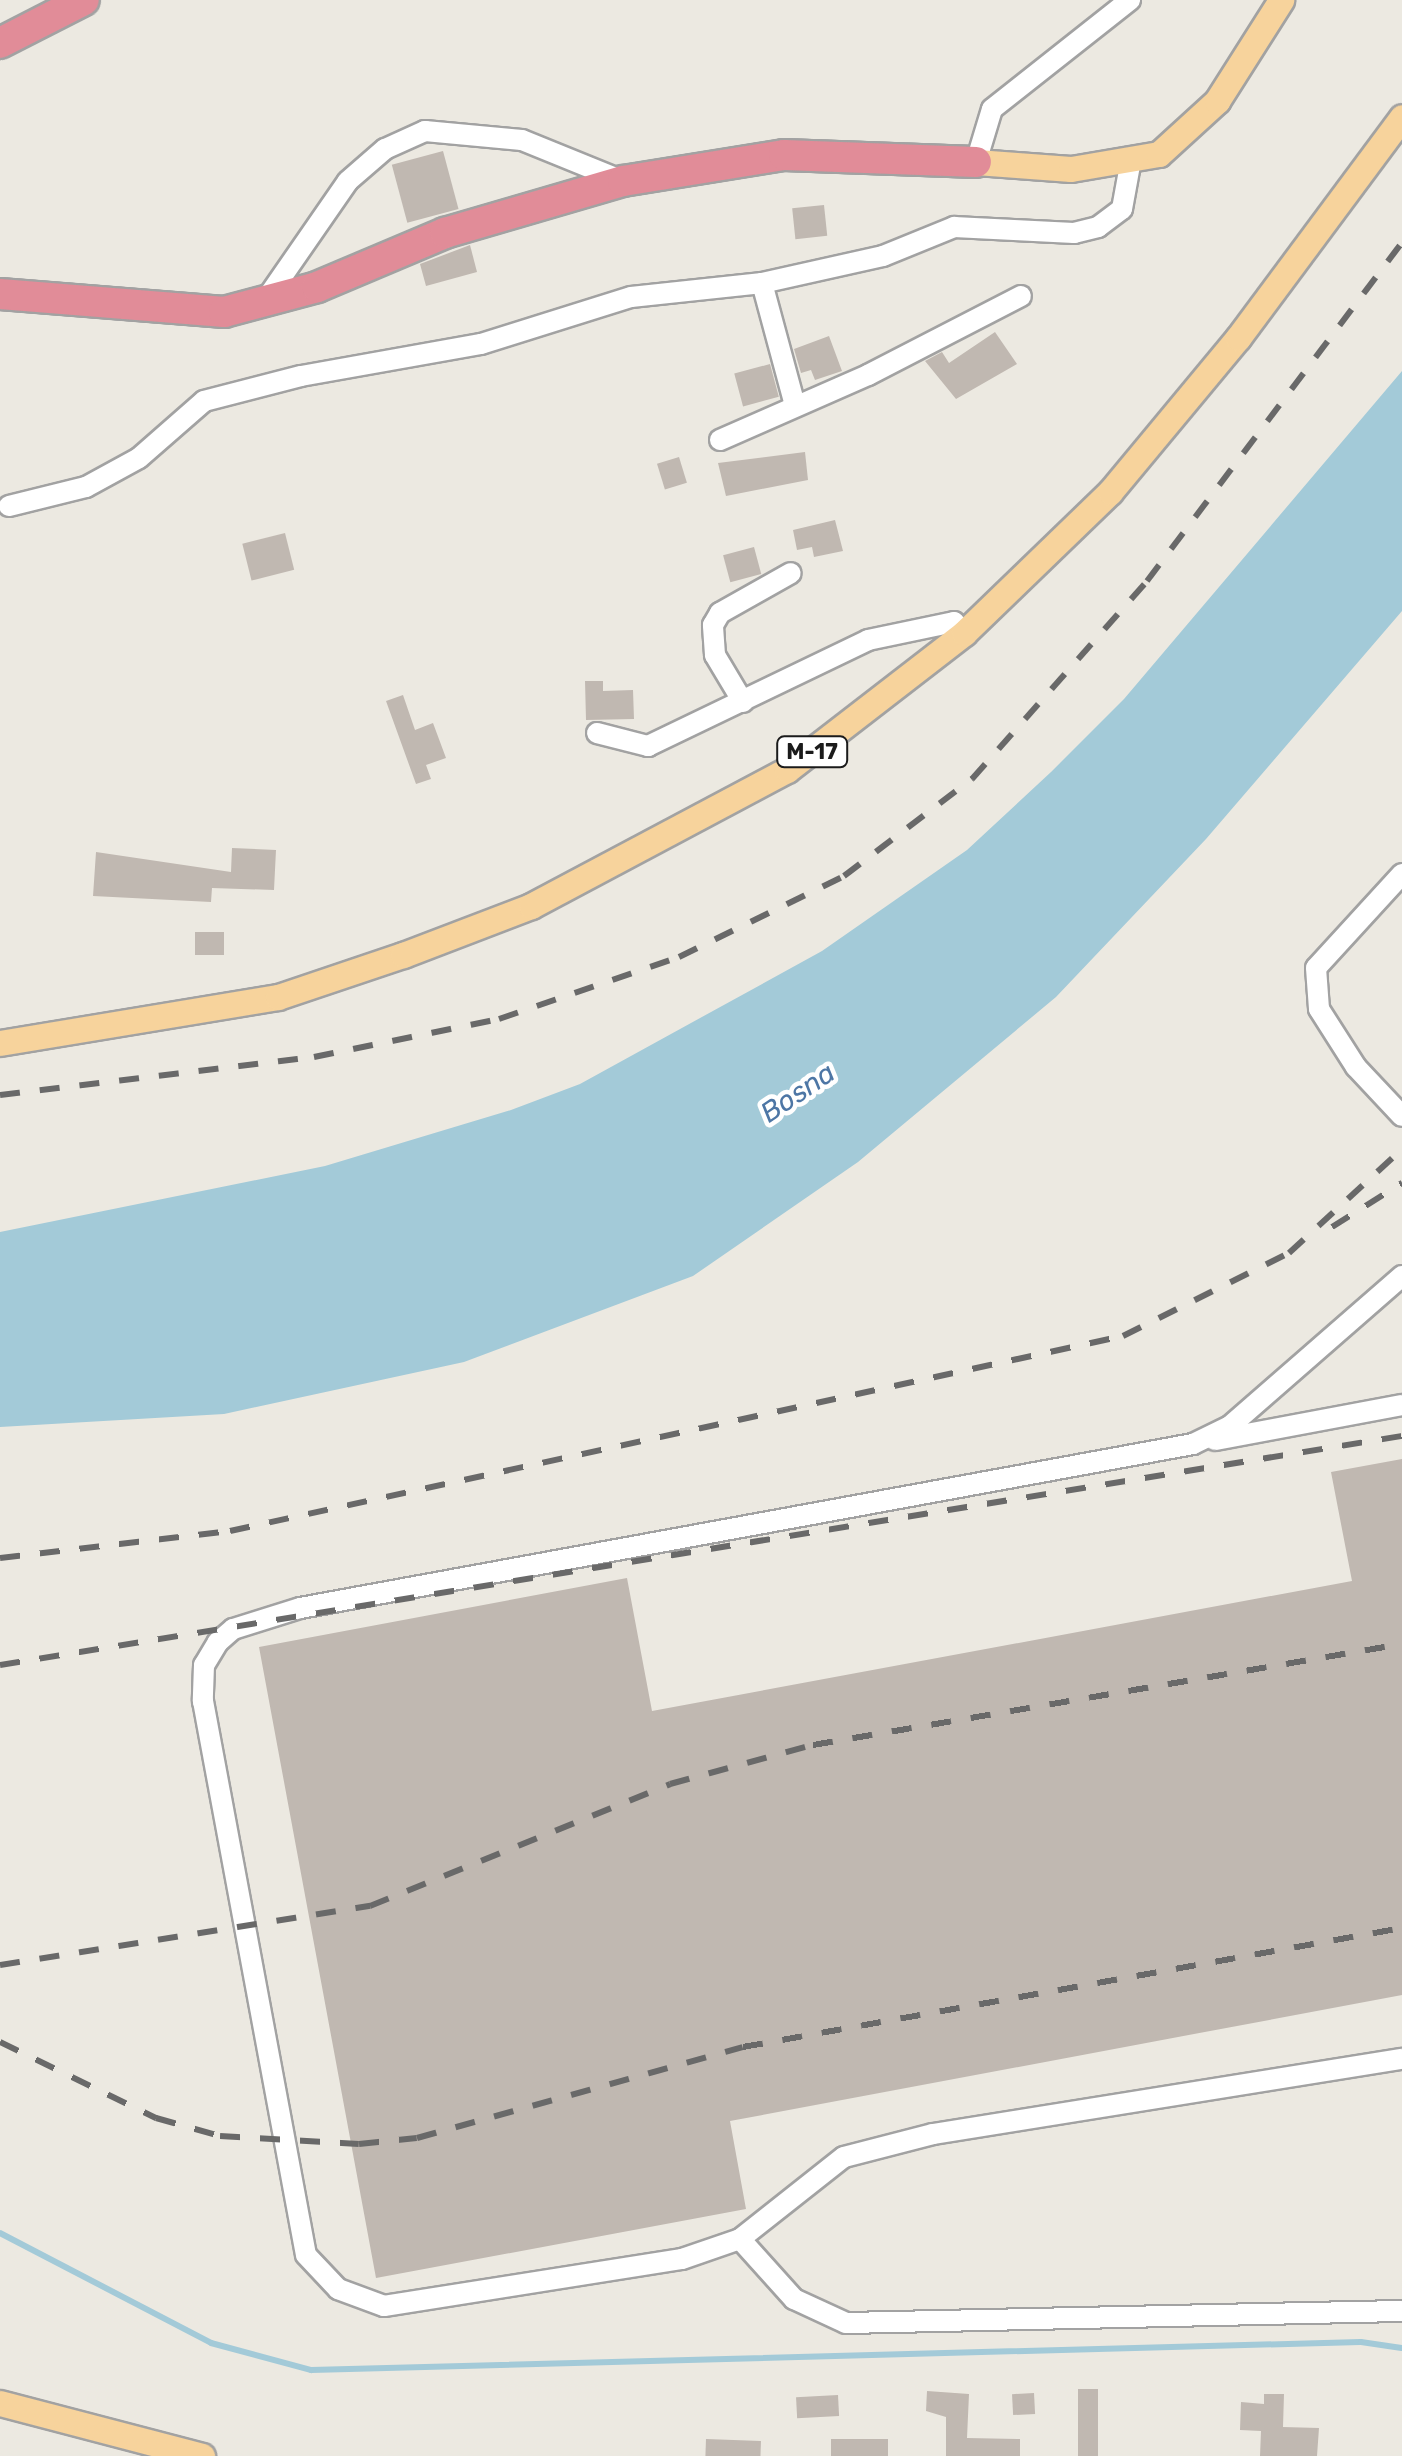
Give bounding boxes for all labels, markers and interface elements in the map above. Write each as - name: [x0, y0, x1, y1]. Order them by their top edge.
- road number: M-17: [774, 735, 850, 769]
- water label: Bosna: [754, 1056, 842, 1130]

